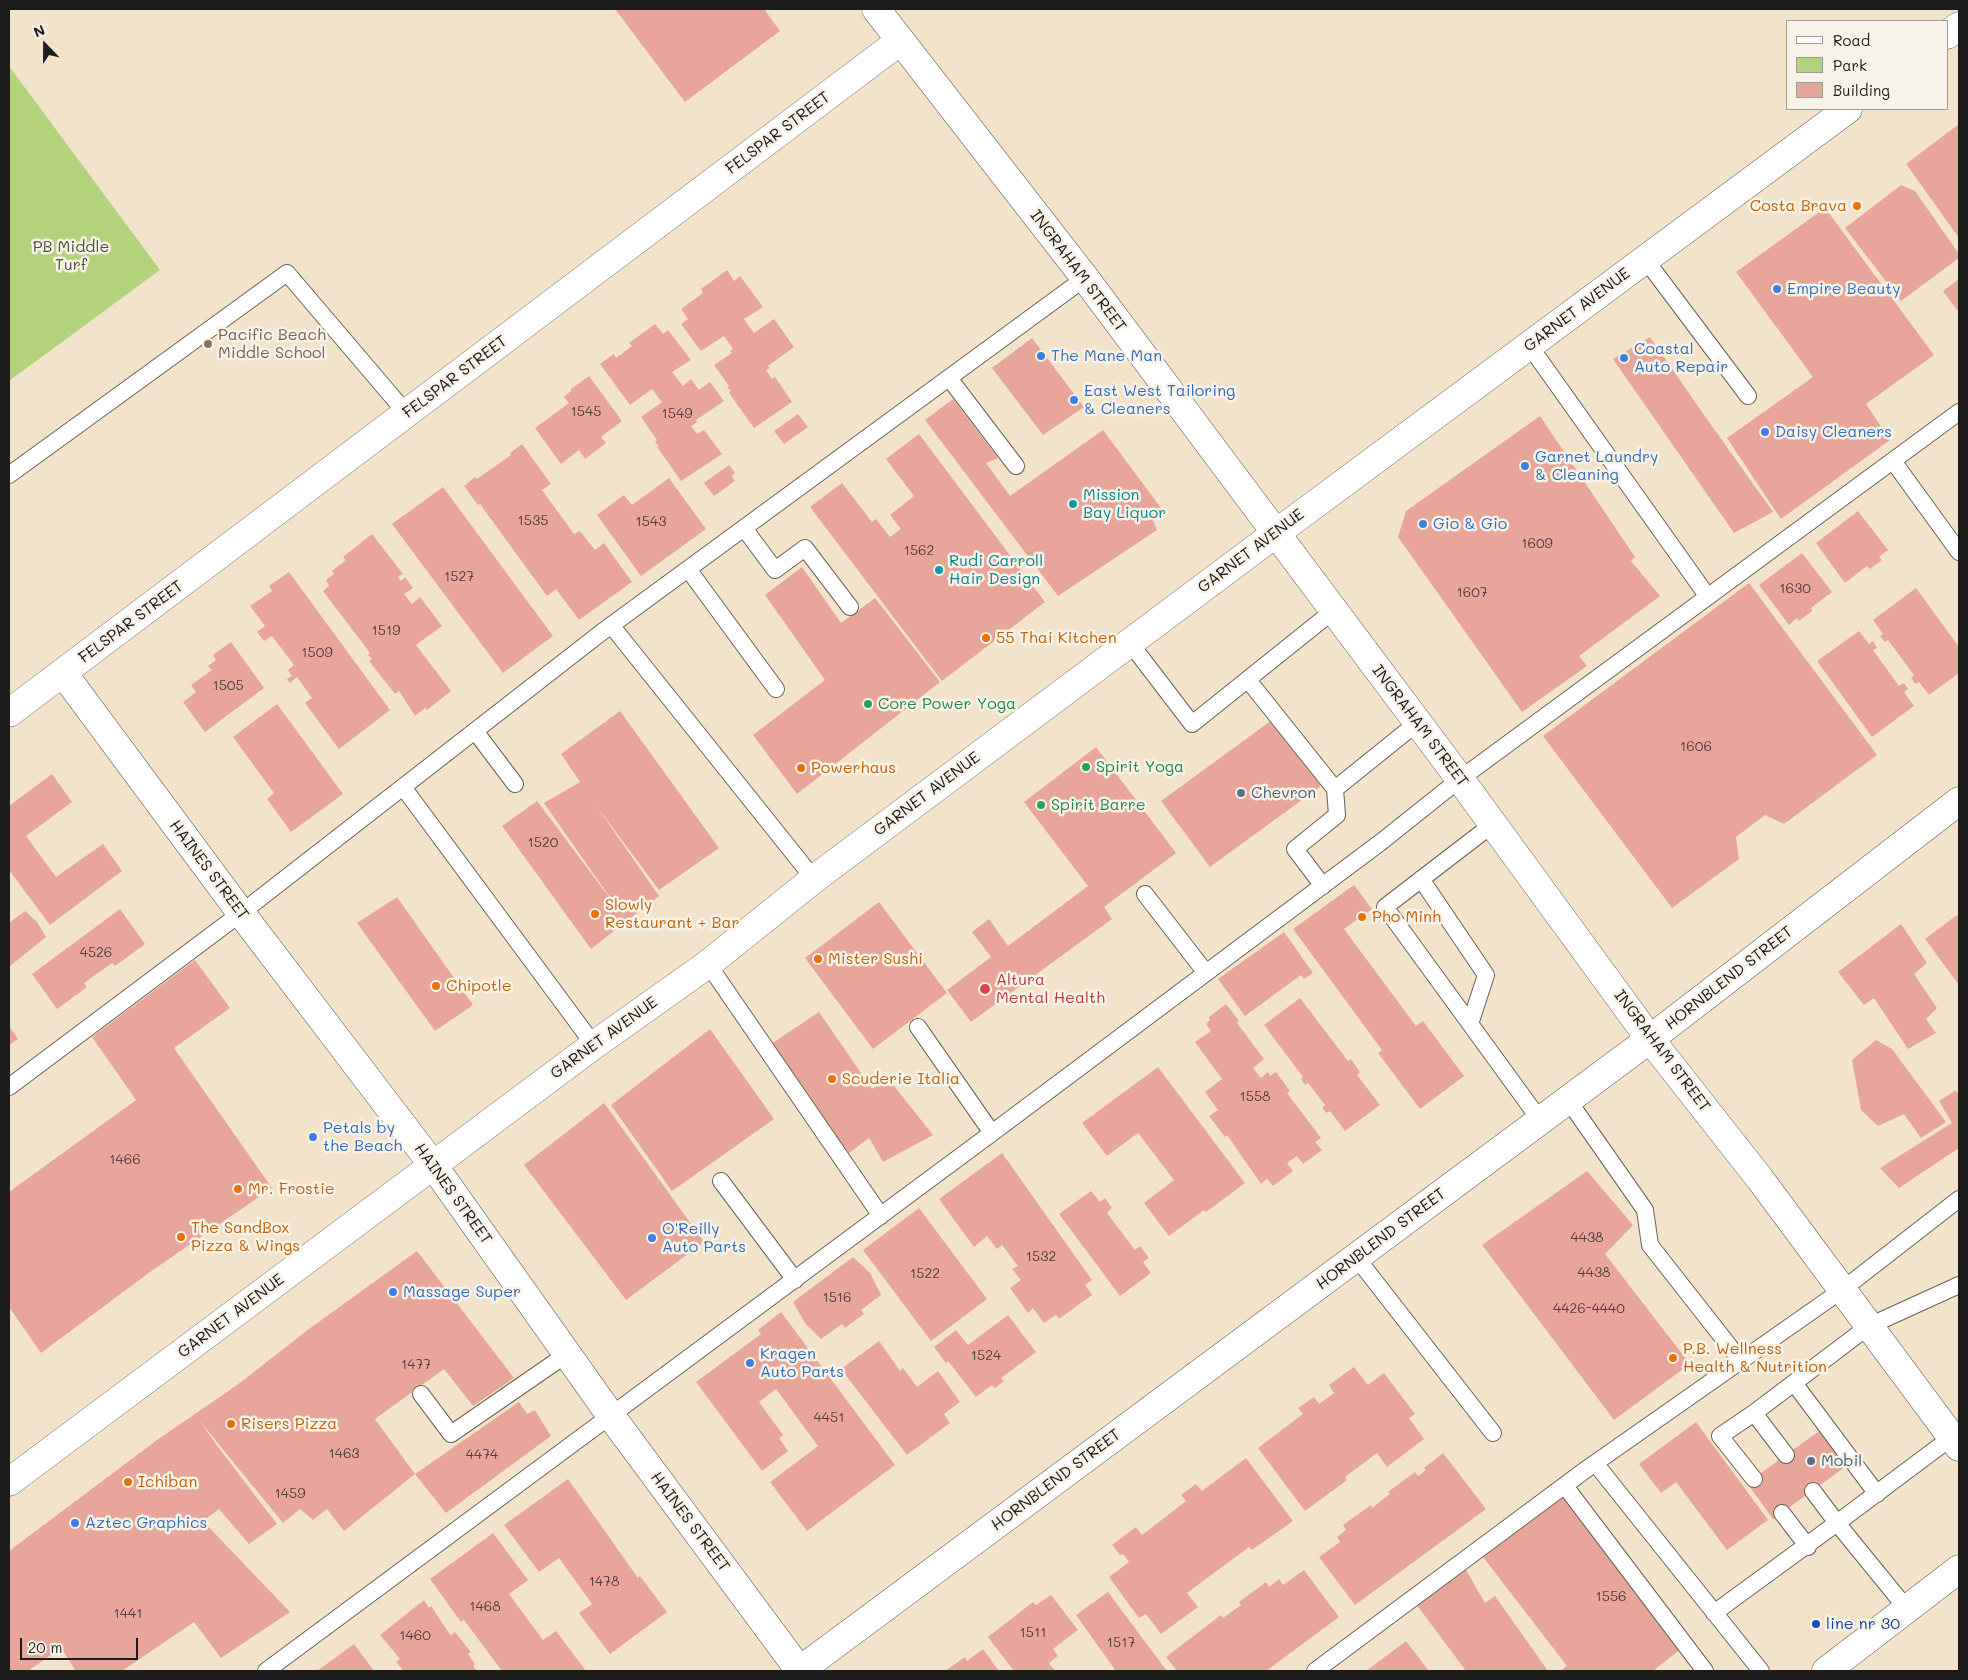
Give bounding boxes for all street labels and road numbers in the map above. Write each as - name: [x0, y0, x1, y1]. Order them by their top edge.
- street label: FELSPAR STREET: [722, 87, 834, 179]
- street label: INGRAHAM STREET: [1026, 206, 1130, 336]
- street label: GARNET AVENUE: [1520, 264, 1634, 356]
- street label: FELSPAR STREET: [399, 331, 511, 423]
- street label: GARNET AVENUE: [1194, 505, 1308, 597]
- street label: FELSPAR STREET: [75, 576, 187, 668]
- street label: INGRAHAM STREET: [1368, 661, 1472, 791]
- street label: GARNET AVENUE: [870, 748, 984, 840]
- street label: HAINES STREET: [165, 816, 253, 924]
- street label: HORNBLEND STREET: [1661, 922, 1797, 1034]
- street label: INGRAHAM STREET: [1610, 986, 1714, 1116]
- street label: GARNET AVENUE: [547, 993, 661, 1083]
- street label: HAINES STREET: [410, 1140, 496, 1248]
- street label: HORNBLEND STREET: [1313, 1184, 1449, 1294]
- street label: GARNET AVENUE: [174, 1270, 288, 1362]
- street label: HORNBLEND STREET: [988, 1425, 1124, 1535]
- street label: HAINES STREET: [646, 1468, 734, 1576]

